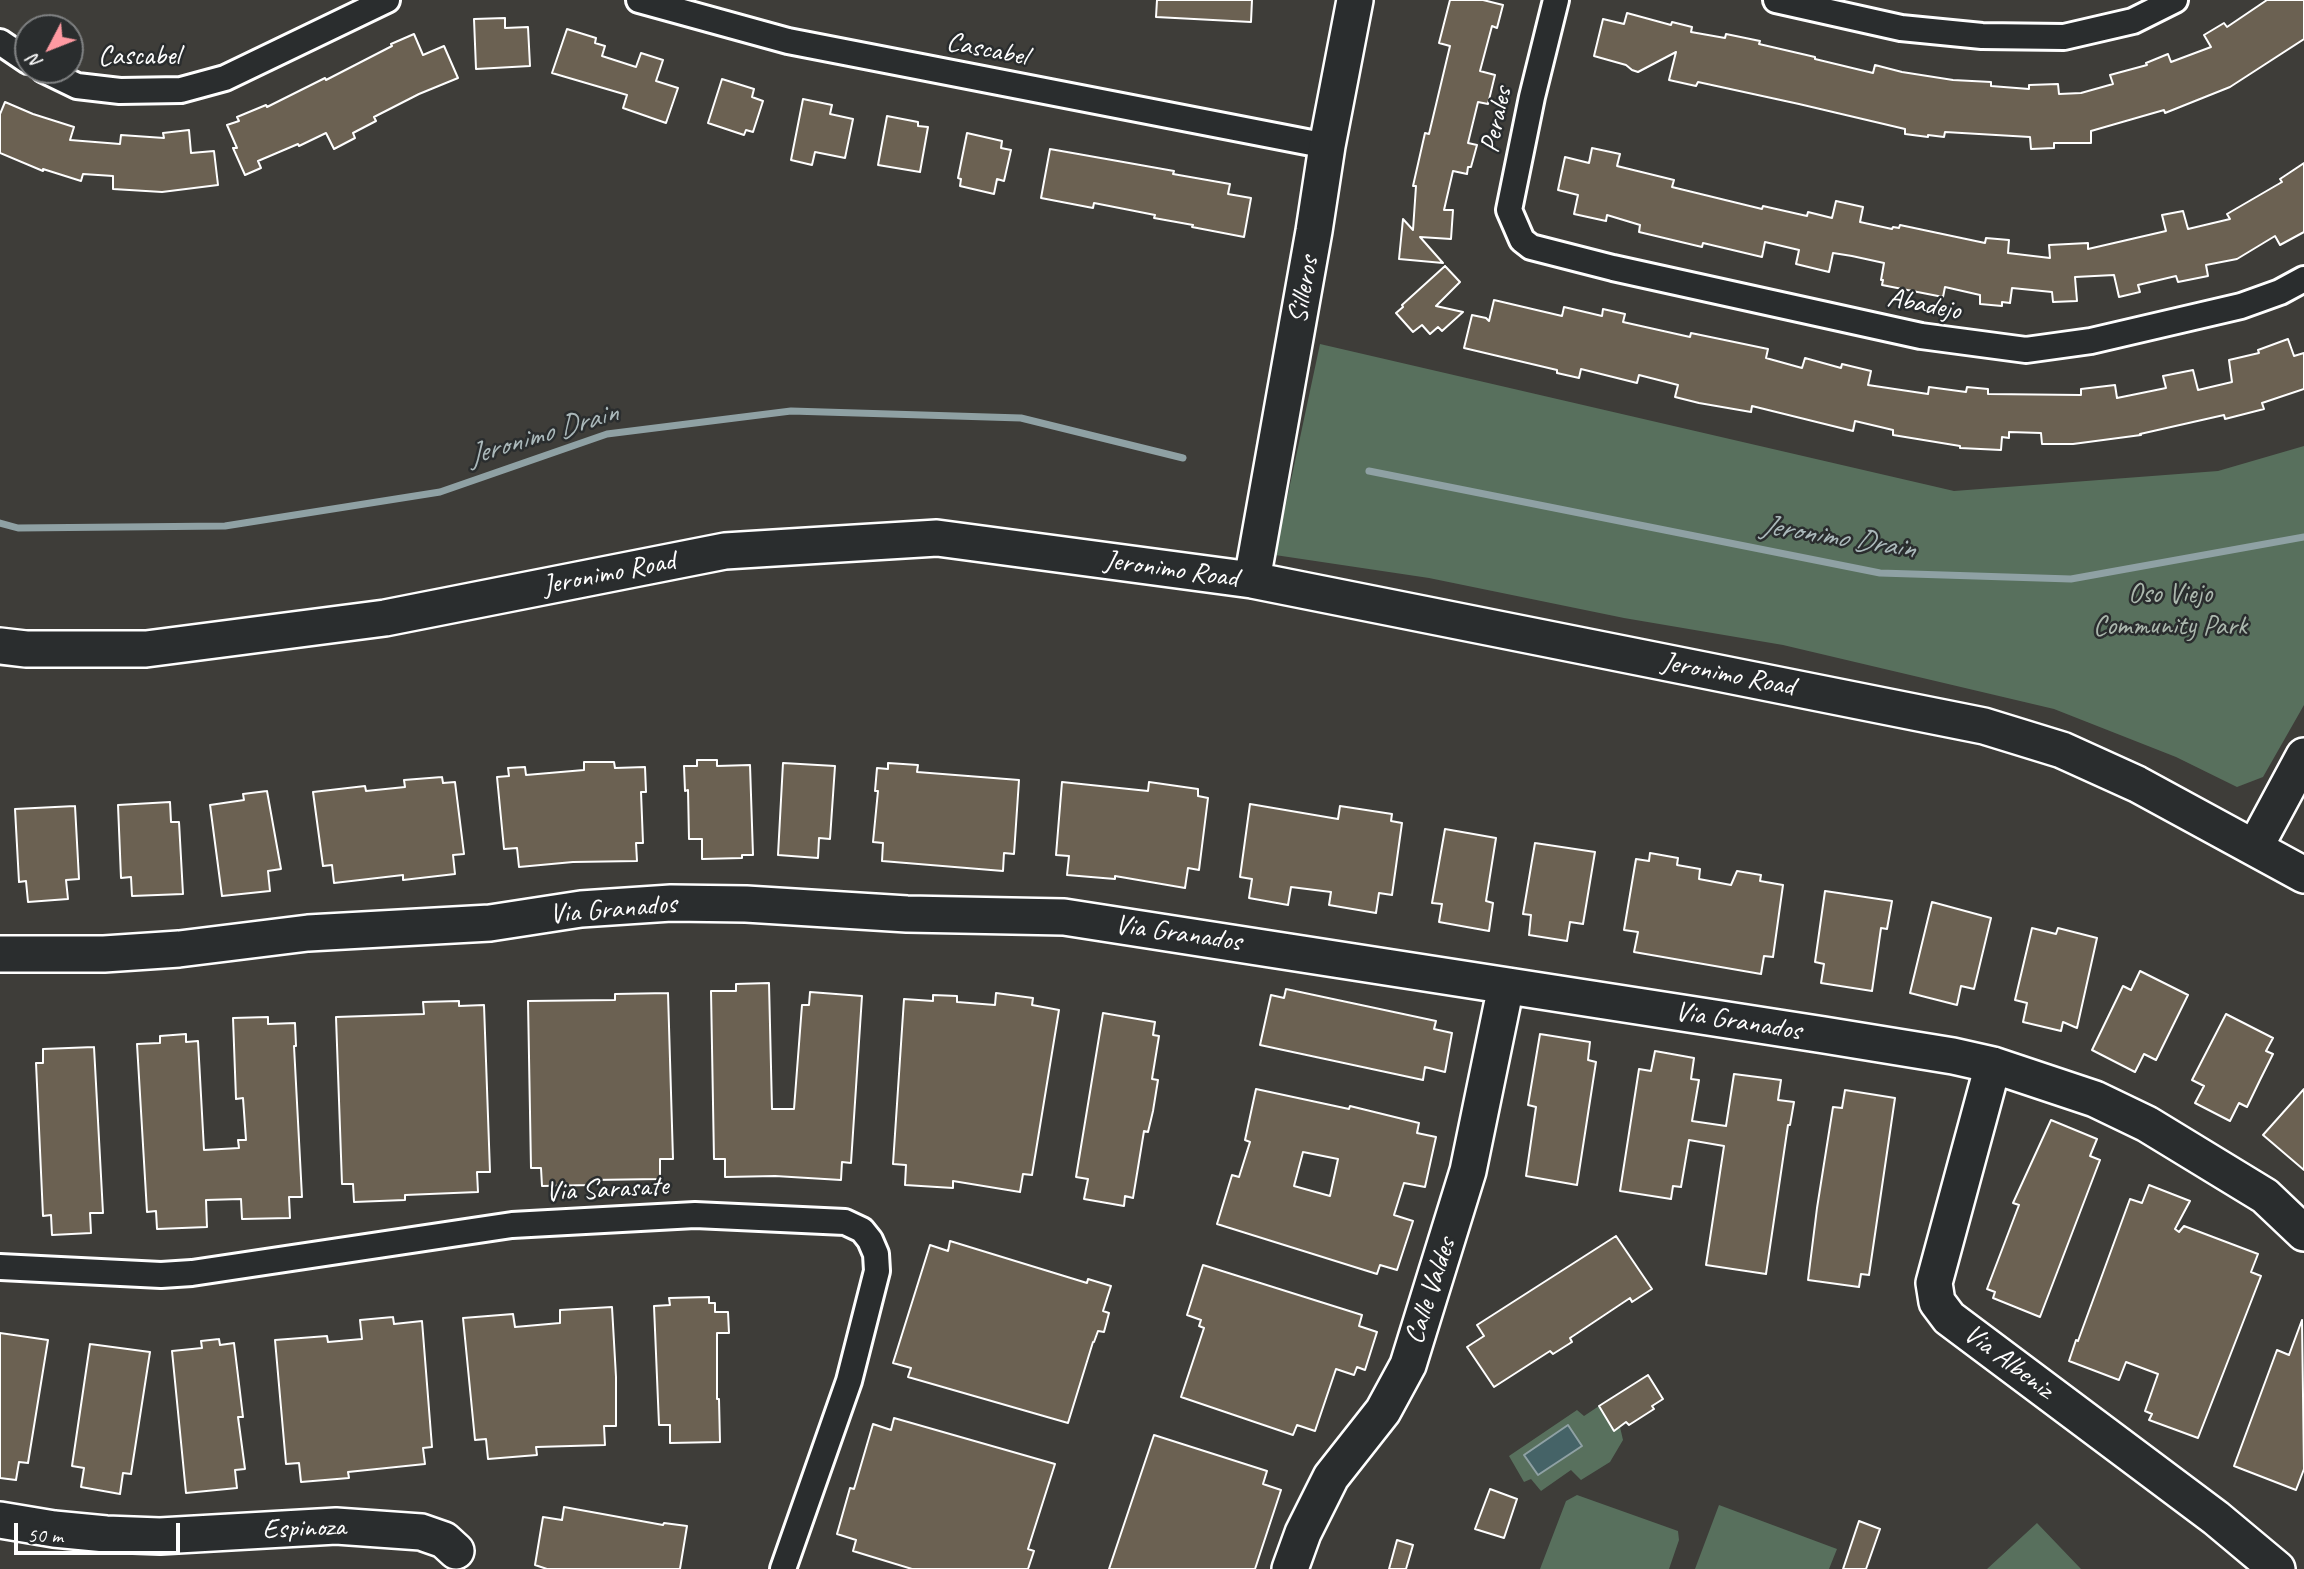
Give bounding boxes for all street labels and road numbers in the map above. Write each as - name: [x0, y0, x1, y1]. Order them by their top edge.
- street label: Cascabel: [944, 26, 1030, 74]
- street label: Cascabel: [98, 40, 180, 74]
- street label: Perales: [1474, 84, 1520, 156]
- street label: Silleros: [1282, 254, 1326, 326]
- street label: Abadejo: [1885, 281, 1963, 329]
- street label: Jeronimo Road: [1102, 544, 1240, 596]
- street label: Jeronimo Road: [540, 545, 678, 603]
- street label: Jeronimo Road: [1659, 646, 1797, 704]
- street label: Via Granados: [548, 888, 678, 932]
- street label: Via Granados: [1113, 909, 1243, 959]
- street label: Via Granados: [1673, 995, 1803, 1049]
- street label: Via Sarasate: [545, 1170, 669, 1210]
- street label: Calle Valdes: [1398, 1234, 1464, 1348]
- street label: Via Albeniz: [1956, 1317, 2060, 1407]
- street label: Espinoza: [262, 1511, 346, 1547]

